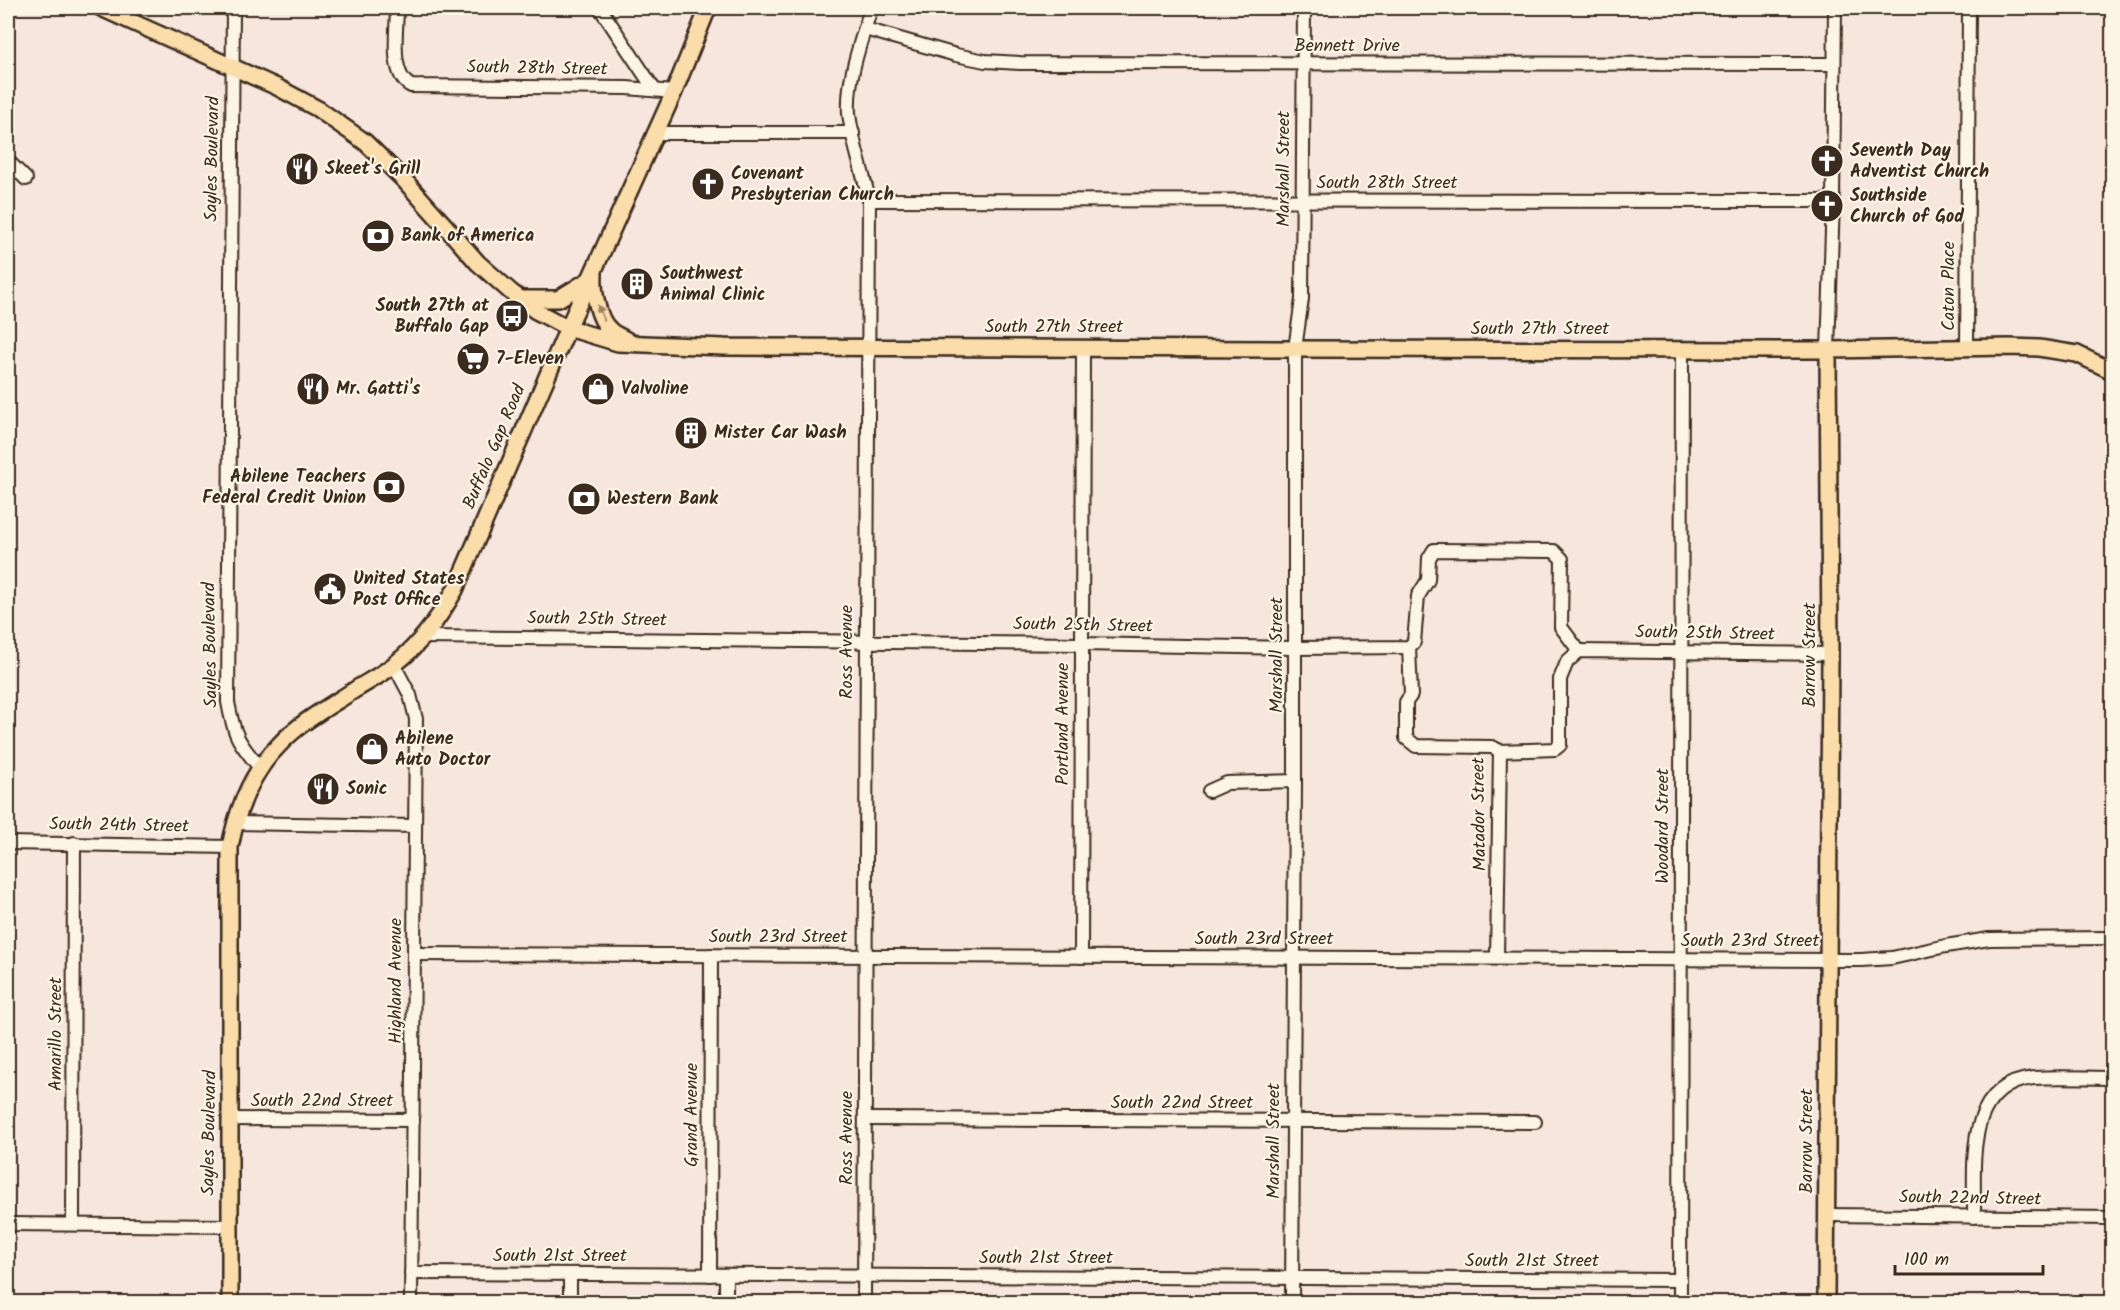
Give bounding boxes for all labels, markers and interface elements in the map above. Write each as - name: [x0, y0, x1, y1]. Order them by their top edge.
- street label: Bennett Drive: [1294, 32, 1400, 61]
- street label: South 28th Street: [466, 53, 609, 85]
- street label: Sayles Boulevard: [197, 95, 229, 222]
- street label: Marshall Street: [1270, 110, 1299, 227]
- place label: Seventh Day Adventist Church: [1850, 137, 1989, 187]
- church icon: Seventh Day Adventist Church: [1809, 143, 1845, 179]
- restaurant icon: Skeet's Grill: [284, 151, 320, 187]
- place label: Skeet's Grill: [325, 155, 421, 184]
- place label: Covenant Presbyterian Church: [731, 160, 894, 210]
- church icon: Covenant Presbyterian Church: [690, 166, 726, 202]
- street label: South 28th Street: [1317, 169, 1459, 198]
- place label: Southside Church of God: [1850, 182, 1964, 232]
- church icon: Southside Church of God: [1809, 188, 1845, 224]
- bank icon: Bank of America: [360, 218, 396, 254]
- place label: Bank of America: [401, 222, 534, 251]
- street label: Caton Place: [1935, 241, 1964, 331]
- place label: Southwest Animal Clinic: [660, 260, 766, 310]
- building icon: Southwest Animal Clinic: [619, 266, 655, 302]
- place label: South 27th at Buffalo Gap: [375, 292, 490, 342]
- bus stop icon: South 27th at Buffalo Gap: [494, 298, 530, 334]
- one-way arrow: [596, 304, 606, 322]
- street label: South 27th Street: [985, 313, 1124, 342]
- street label: South 27th Street: [1471, 315, 1610, 344]
- supermarket icon: 7-Eleven: [455, 341, 491, 377]
- place label: 7-Eleven: [496, 345, 564, 374]
- restaurant icon: Mr. Gatti's: [295, 371, 331, 407]
- shop icon: Valvoline: [580, 371, 616, 407]
- place label: Mr. Gatti's: [336, 375, 421, 404]
- place label: Valvoline: [621, 375, 689, 404]
- street label: Buffalo Gap Road: [456, 379, 535, 514]
- building icon: Mister Car Wash: [673, 415, 709, 451]
- place label: Mister Car Wash: [714, 419, 847, 448]
- place label: Abilene Teachers Federal Credit Union: [202, 463, 367, 513]
- bank icon: Abilene Teachers Federal Credit Union: [371, 469, 407, 505]
- bank icon: Western Bank: [566, 481, 602, 517]
- place label: Western Bank: [607, 485, 719, 514]
- place label: United States Post Office: [353, 565, 465, 615]
- public building icon: United States Post Office: [312, 571, 348, 607]
- street label: Sayles Boulevard: [195, 581, 227, 708]
- street label: Marshall Street: [1263, 596, 1292, 713]
- street label: Barrow Street: [1796, 601, 1825, 707]
- street label: South 25th Street: [527, 604, 668, 636]
- street label: Ross Avenue: [833, 605, 862, 699]
- street label: South 25th Street: [1013, 610, 1154, 642]
- street label: South 25th Street: [1635, 618, 1776, 650]
- street label: Portland Avenue: [1049, 663, 1078, 785]
- place label: Abilene Auto Doctor: [395, 725, 492, 775]
- shop icon: Abilene Auto Doctor: [354, 731, 390, 767]
- street label: Matador Street: [1464, 756, 1495, 871]
- street label: Woodard Street: [1649, 767, 1678, 884]
- restaurant icon: Sonic: [305, 771, 341, 807]
- place label: Sonic: [346, 775, 388, 804]
- street label: South 24th Street: [49, 810, 190, 842]
- street label: Highland Avenue: [382, 918, 411, 1044]
- street label: South 23rd Street: [709, 923, 848, 952]
- street label: South 23rd Street: [1195, 925, 1334, 954]
- street label: South 23rd Street: [1681, 927, 1820, 956]
- street label: Amarillo Street: [42, 976, 71, 1091]
- street label: Grand Avenue: [678, 1063, 707, 1167]
- street label: Sayles Boulevard: [194, 1069, 226, 1196]
- street label: Marshall Street: [1260, 1082, 1289, 1199]
- street label: South 22nd Street: [251, 1087, 394, 1116]
- street label: Barrow Street: [1793, 1087, 1822, 1193]
- street label: South 22nd Street: [1111, 1089, 1254, 1118]
- street label: Ross Avenue: [833, 1091, 862, 1185]
- street label: South 22nd Street: [1898, 1183, 2043, 1215]
- scale bar: [1895, 1238, 2044, 1276]
- street label: South 21st Street: [493, 1242, 628, 1271]
- street label: South 21st Street: [979, 1244, 1114, 1273]
- text: 100 m: [1904, 1246, 1949, 1275]
- street label: South 21st Street: [1465, 1247, 1600, 1276]

